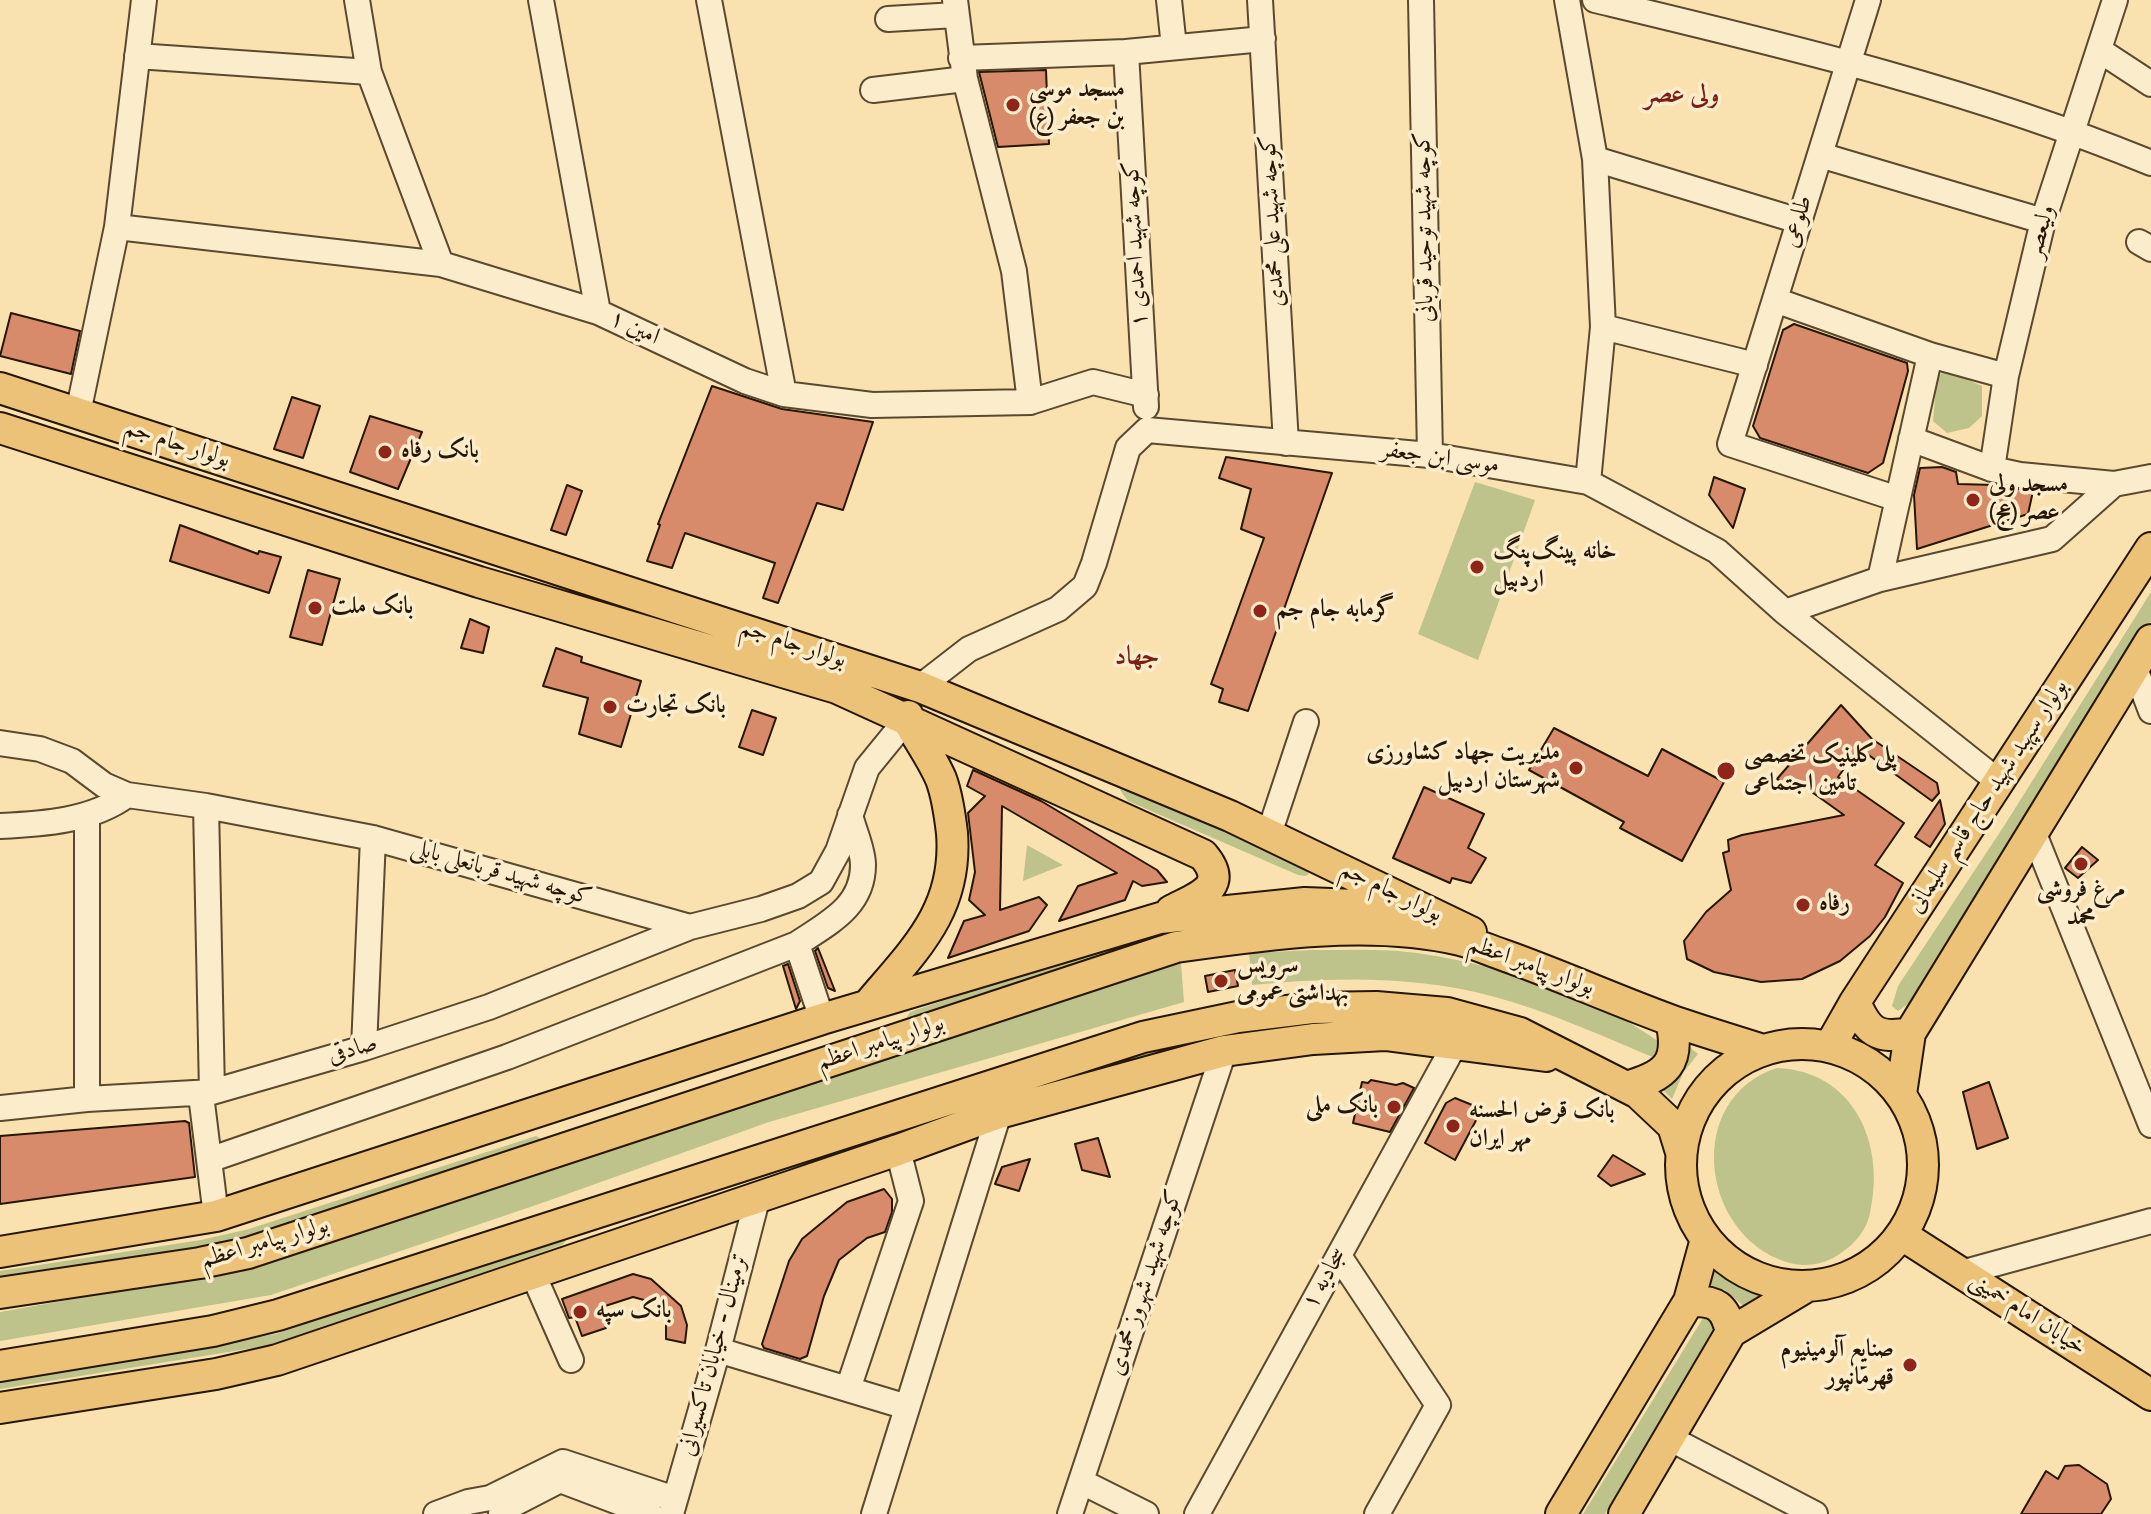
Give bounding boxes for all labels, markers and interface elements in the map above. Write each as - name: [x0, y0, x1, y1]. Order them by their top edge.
- place label: مسجد موسی بن جعفر (ع): [1029, 77, 1125, 133]
- district label: ولی عصر: [1645, 81, 1719, 113]
- marker: مسجد موسی بن جعفر (ع): [1004, 96, 1022, 114]
- street label: کوچه شهید توحید قربانی: [1410, 131, 1442, 323]
- street label: کوچه شهید علی محمدی: [1255, 134, 1293, 308]
- street label: کوچه شهید احمدی ۱: [1118, 160, 1156, 328]
- street label: طلوعی: [1777, 192, 1821, 252]
- street label: ولیعصر: [2021, 202, 2063, 262]
- street label: امین ۱: [604, 305, 664, 353]
- street label: بولوار جام جم: [120, 414, 234, 476]
- street label: موسی ابن جعفر: [1379, 436, 1501, 482]
- place label: بانک رفاه: [401, 438, 479, 466]
- marker: بانک رفاه: [376, 443, 394, 461]
- place label: مسجد ولی عصر (عج): [1989, 472, 2068, 528]
- marker: مسجد ولی عصر (عج): [1964, 491, 1982, 509]
- place label: خانه پینگ‌پنگ اردبیل: [1493, 539, 1617, 595]
- marker: خانه پینگ‌پنگ اردبیل: [1468, 558, 1486, 576]
- place label: بانک ملت: [331, 594, 413, 622]
- place label: گرمابه جام جم: [1276, 597, 1394, 625]
- marker: بانک ملت: [306, 599, 324, 617]
- marker: گرمابه جام جم: [1251, 602, 1269, 620]
- street label: بولوار جام جم: [736, 614, 850, 676]
- district label: جهاد: [1115, 643, 1159, 675]
- street label: بولوار سپهبد شهید حاج قاسم سلیمانی: [1903, 675, 2075, 919]
- place label: بانک تجارت: [626, 693, 726, 721]
- marker: بانک تجارت: [601, 698, 619, 716]
- place label: مدیریت جهاد کشاورزی شهرستان اردبیل: [1366, 740, 1560, 796]
- place label: پلی‌کلینیک تخصصی تامین اجتماعی: [1744, 743, 1896, 799]
- marker: مدیریت جهاد کشاورزی شهرستان اردبیل: [1567, 759, 1585, 777]
- marker: پلی‌کلینیک تخصصی تامین اجتماعی: [1715, 760, 1737, 782]
- street label: کوچه شهید قربانعلی بابلی: [407, 834, 595, 914]
- marker: مرغ فروشی محمد: [2072, 855, 2090, 873]
- street label: بولوار جام جم: [1335, 856, 1447, 930]
- place label: مرغ فروشی محمد: [2037, 877, 2125, 933]
- place label: رفاه: [1819, 891, 1850, 919]
- marker: رفاه: [1794, 896, 1812, 914]
- street label: بولوار پیامبر اعظم: [1464, 931, 1598, 1003]
- place label: سرویس بهداشتی عمومی: [1237, 953, 1349, 1009]
- marker: سرویس بهداشتی عمومی: [1212, 972, 1230, 990]
- street label: بولوار پیامبر اعظم: [814, 1010, 948, 1078]
- street label: صادقی: [325, 1030, 381, 1072]
- place label: بانک ملی: [1306, 1093, 1378, 1121]
- marker: بانک ملی: [1385, 1098, 1403, 1116]
- place label: بانک قرض الحسنه مهر ایران: [1469, 1098, 1615, 1154]
- marker: بانک قرض الحسنه مهر ایران: [1444, 1117, 1462, 1135]
- street label: کوچه شهید شهروز محمدی: [1103, 1186, 1191, 1380]
- street label: بولوار پیامبر اعظم: [198, 1212, 332, 1276]
- street label: سجادیه ۱: [1297, 1243, 1355, 1315]
- street label: ترمینال - خیابان تاکسیرانی: [674, 1250, 756, 1460]
- street label: خیابان امام خمینی: [1963, 1267, 2091, 1363]
- place label: بانک سپه: [596, 1298, 672, 1326]
- marker: بانک سپه: [571, 1303, 589, 1321]
- place label: صنایع آلومینیوم قهرمانپور: [1781, 1337, 1894, 1393]
- marker: صنایع آلومینیوم قهرمانپور: [1901, 1356, 1919, 1374]

